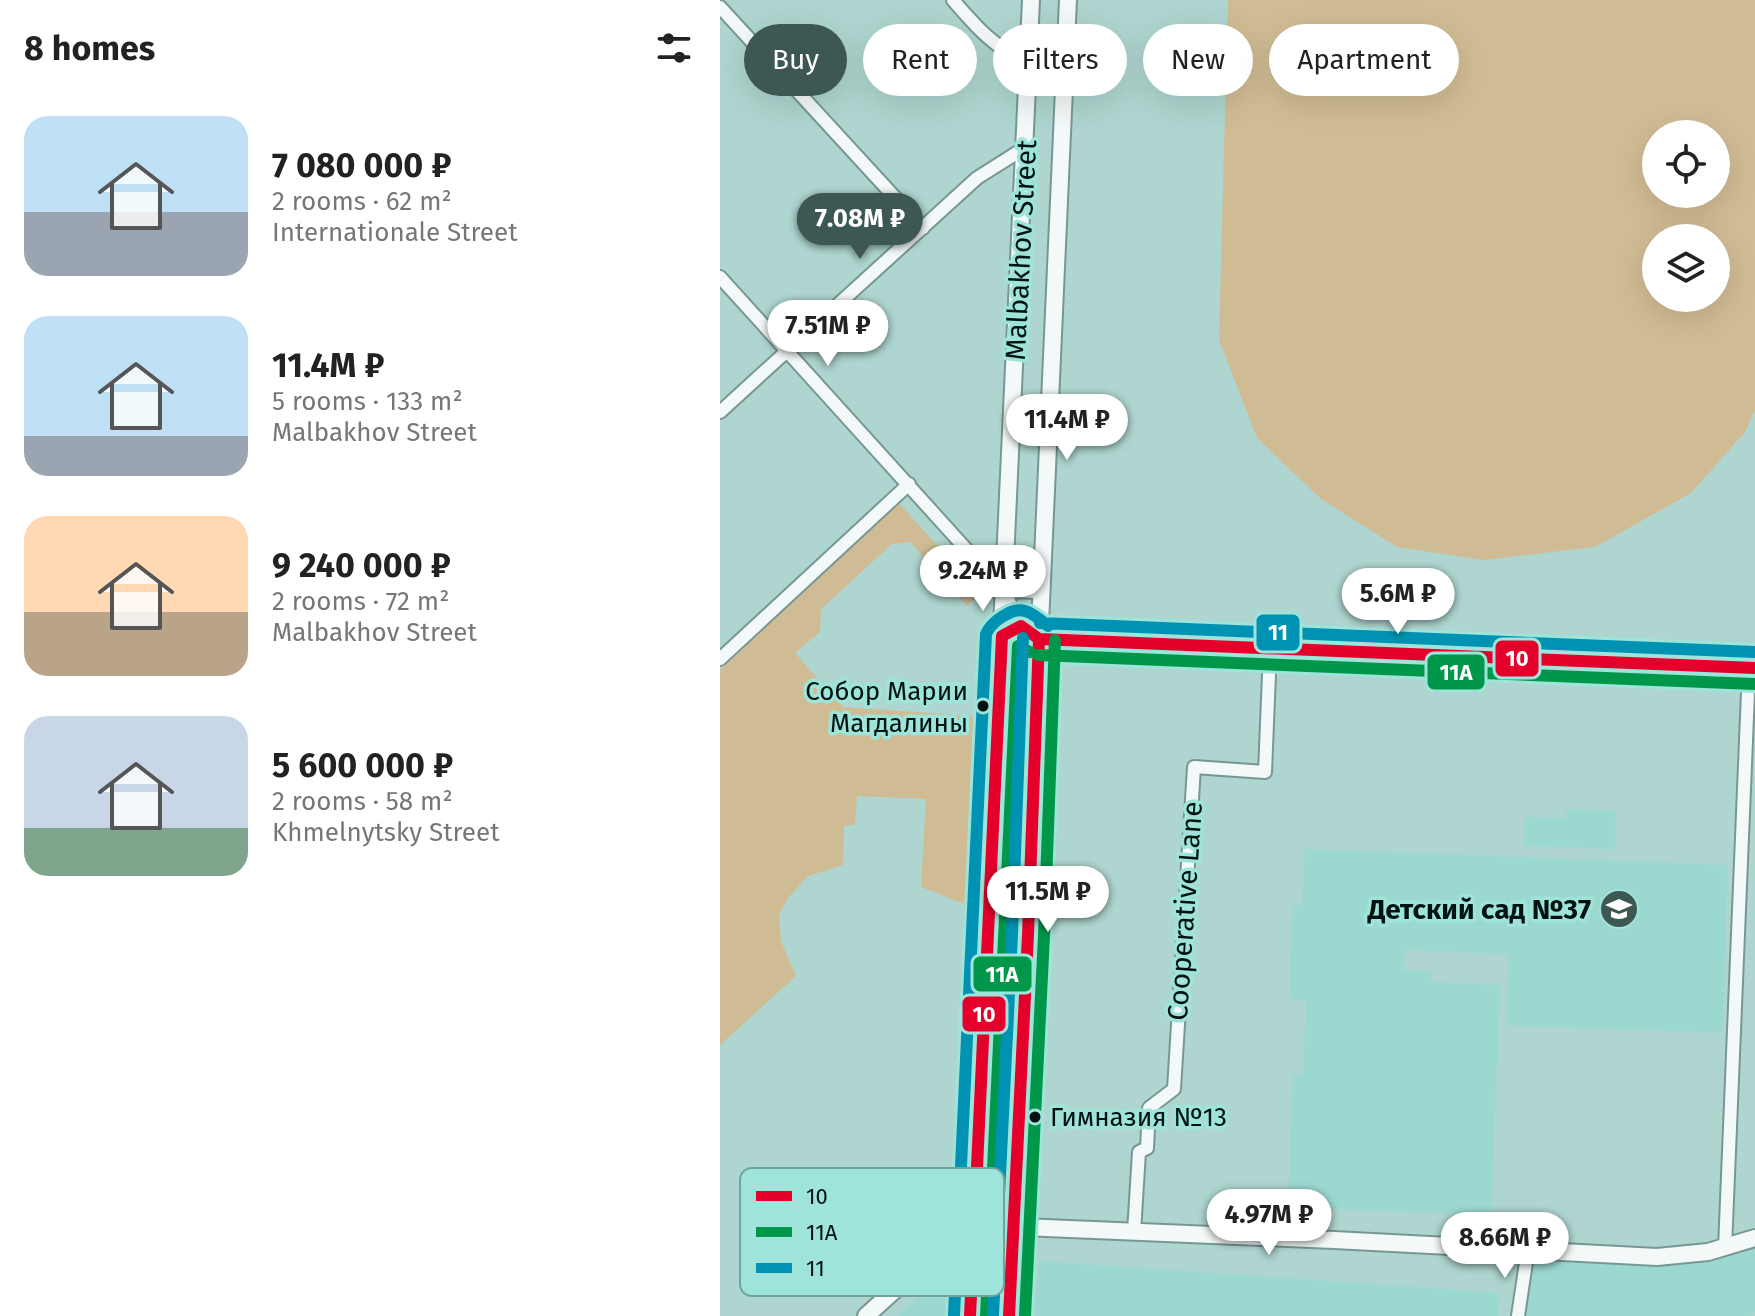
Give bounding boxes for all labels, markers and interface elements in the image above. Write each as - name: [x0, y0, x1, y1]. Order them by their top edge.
- chip: Buy: [744, 24, 847, 96]
- chip: Rent: [863, 24, 977, 96]
- chip: Filters: [993, 24, 1127, 96]
- chip: New: [1143, 24, 1253, 96]
- chip: Apartment: [1269, 24, 1459, 96]
- icon: filters: [652, 26, 696, 70]
- text: 8 homes: [24, 28, 155, 69]
- map controls: [1642, 120, 1730, 312]
- button: locate: [1642, 120, 1730, 208]
- street label: Malbakhov Street: [999, 138, 1043, 361]
- text: 7 080 000 ₽: [272, 145, 452, 186]
- icon: home: [88, 148, 184, 244]
- text: 2 rooms · 62 m²: [272, 186, 452, 217]
- pin: 7.08M ₽: [786, 193, 934, 261]
- text: 7.08M ₽: [815, 203, 905, 234]
- text: Internationale Street: [272, 217, 518, 248]
- button: layers: [1642, 224, 1730, 312]
- pin: 7.51M ₽: [754, 300, 902, 368]
- text: 7.51M ₽: [785, 310, 871, 341]
- text: 11.4M ₽: [272, 345, 385, 386]
- icon: home: [88, 348, 184, 444]
- text: 5 rooms · 133 m²: [272, 386, 463, 417]
- pin: 11.4M ₽: [993, 394, 1141, 462]
- text: 11.4M ₽: [1024, 404, 1110, 435]
- text: Malbakhov Street: [272, 417, 477, 448]
- text: 9 240 000 ₽: [272, 545, 451, 586]
- pin: 9.24M ₽: [909, 545, 1057, 613]
- icon: home: [88, 548, 184, 644]
- text: 9.24M ₽: [938, 555, 1028, 586]
- pin: 5.6M ₽: [1333, 568, 1463, 636]
- text: 5.6M ₽: [1360, 578, 1436, 609]
- text: 2 rooms · 72 m²: [272, 586, 449, 617]
- line badge: 11: [1255, 613, 1301, 652]
- text: Malbakhov Street: [272, 617, 477, 648]
- text: 11: [1268, 619, 1288, 646]
- line badge: 10: [1494, 639, 1540, 678]
- text: 10: [1505, 645, 1529, 672]
- line badge: 11А: [1426, 653, 1486, 691]
- text: 11А: [1439, 659, 1474, 686]
- place label: Собор Марии Магдалины: [805, 676, 968, 739]
- marker: Собор Марии Магдалины: [975, 698, 991, 714]
- text: 5 600 000 ₽: [272, 745, 453, 786]
- icon: home: [88, 748, 184, 844]
- text: 2 rooms · 58 m²: [272, 786, 453, 817]
- street label: Cooperative Lane: [1161, 800, 1209, 1022]
- text: Khmelnytsky Street: [272, 817, 500, 848]
- pin: 11.5M ₽: [974, 866, 1122, 934]
- text: 11.5M ₽: [1005, 876, 1091, 907]
- school or university icon: Детский сад №37: [1598, 888, 1640, 930]
- place label: Детский сад №37: [1367, 893, 1591, 926]
- line badge: 11А: [972, 955, 1033, 993]
- text: 11А: [985, 961, 1020, 988]
- line badge: 10: [961, 995, 1007, 1033]
- text: 10: [972, 1001, 996, 1028]
- place label: Гимназия №13: [1050, 1102, 1227, 1133]
- marker: Гимназия №13: [1027, 1109, 1043, 1125]
- legend: [740, 1168, 1004, 1296]
- text: 10: [806, 1183, 828, 1210]
- pin: 4.97M ₽: [1195, 1189, 1343, 1257]
- text: 4.97M ₽: [1225, 1199, 1313, 1230]
- pin: 8.66M ₽: [1431, 1212, 1579, 1280]
- text: 11А: [806, 1219, 838, 1246]
- text: 8.66M ₽: [1459, 1222, 1551, 1253]
- text: 11: [806, 1255, 825, 1282]

